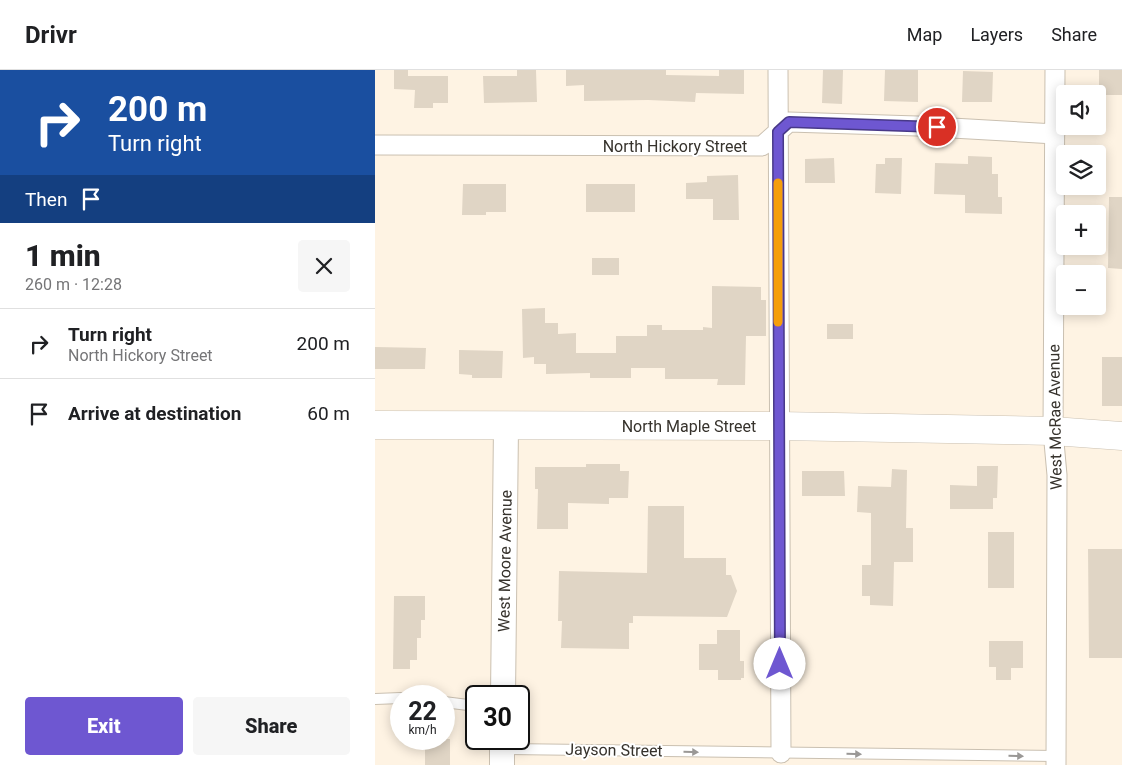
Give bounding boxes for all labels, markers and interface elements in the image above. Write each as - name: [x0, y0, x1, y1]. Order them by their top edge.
- text: Drivr: [25, 21, 77, 49]
- text: Map: [907, 24, 942, 45]
- text: Layers: [970, 24, 1023, 45]
- text: Share: [1051, 24, 1097, 45]
- map controls: [1056, 85, 1106, 315]
- button: sound: [1056, 85, 1106, 135]
- text: 200 m: [108, 89, 207, 130]
- icon: right: [25, 90, 90, 155]
- pin: [916, 106, 958, 148]
- icon: arrive: [923, 113, 951, 141]
- text: Turn right: [108, 131, 202, 156]
- street label: North Hickory Street: [603, 137, 747, 156]
- button: layers: [1056, 145, 1106, 195]
- icon: arrive: [77, 185, 105, 213]
- text: Then: [25, 188, 67, 211]
- button: +: [1056, 205, 1106, 255]
- text: 1 min: [25, 238, 101, 273]
- button: close: [298, 240, 350, 292]
- button: −: [1056, 265, 1106, 315]
- text: 260 m · 12:28: [25, 275, 122, 294]
- text: Turn right: [68, 323, 152, 346]
- icon: right: [25, 330, 53, 358]
- text: 200 m: [297, 332, 350, 355]
- street label: West McRae Avenue: [1044, 344, 1066, 490]
- text: North Hickory Street: [68, 346, 213, 365]
- icon: arrive: [25, 400, 53, 428]
- text: Arrive at destination: [68, 402, 241, 425]
- text: 60 m: [307, 402, 350, 425]
- street label: North Maple Street: [622, 417, 756, 436]
- street label: West Moore Avenue: [494, 490, 516, 632]
- position arrow: [753, 637, 805, 689]
- speed limit sign: 30: [465, 685, 530, 750]
- button: Exit: [25, 697, 183, 755]
- button: Share: [193, 697, 350, 755]
- text: 22: [408, 697, 437, 726]
- text: km/h: [408, 723, 437, 737]
- street label: Jayson Street: [565, 740, 663, 760]
- one-way arrow: [683, 748, 699, 756]
- one-way arrow: [846, 750, 862, 758]
- one-way arrow: [1008, 752, 1024, 760]

